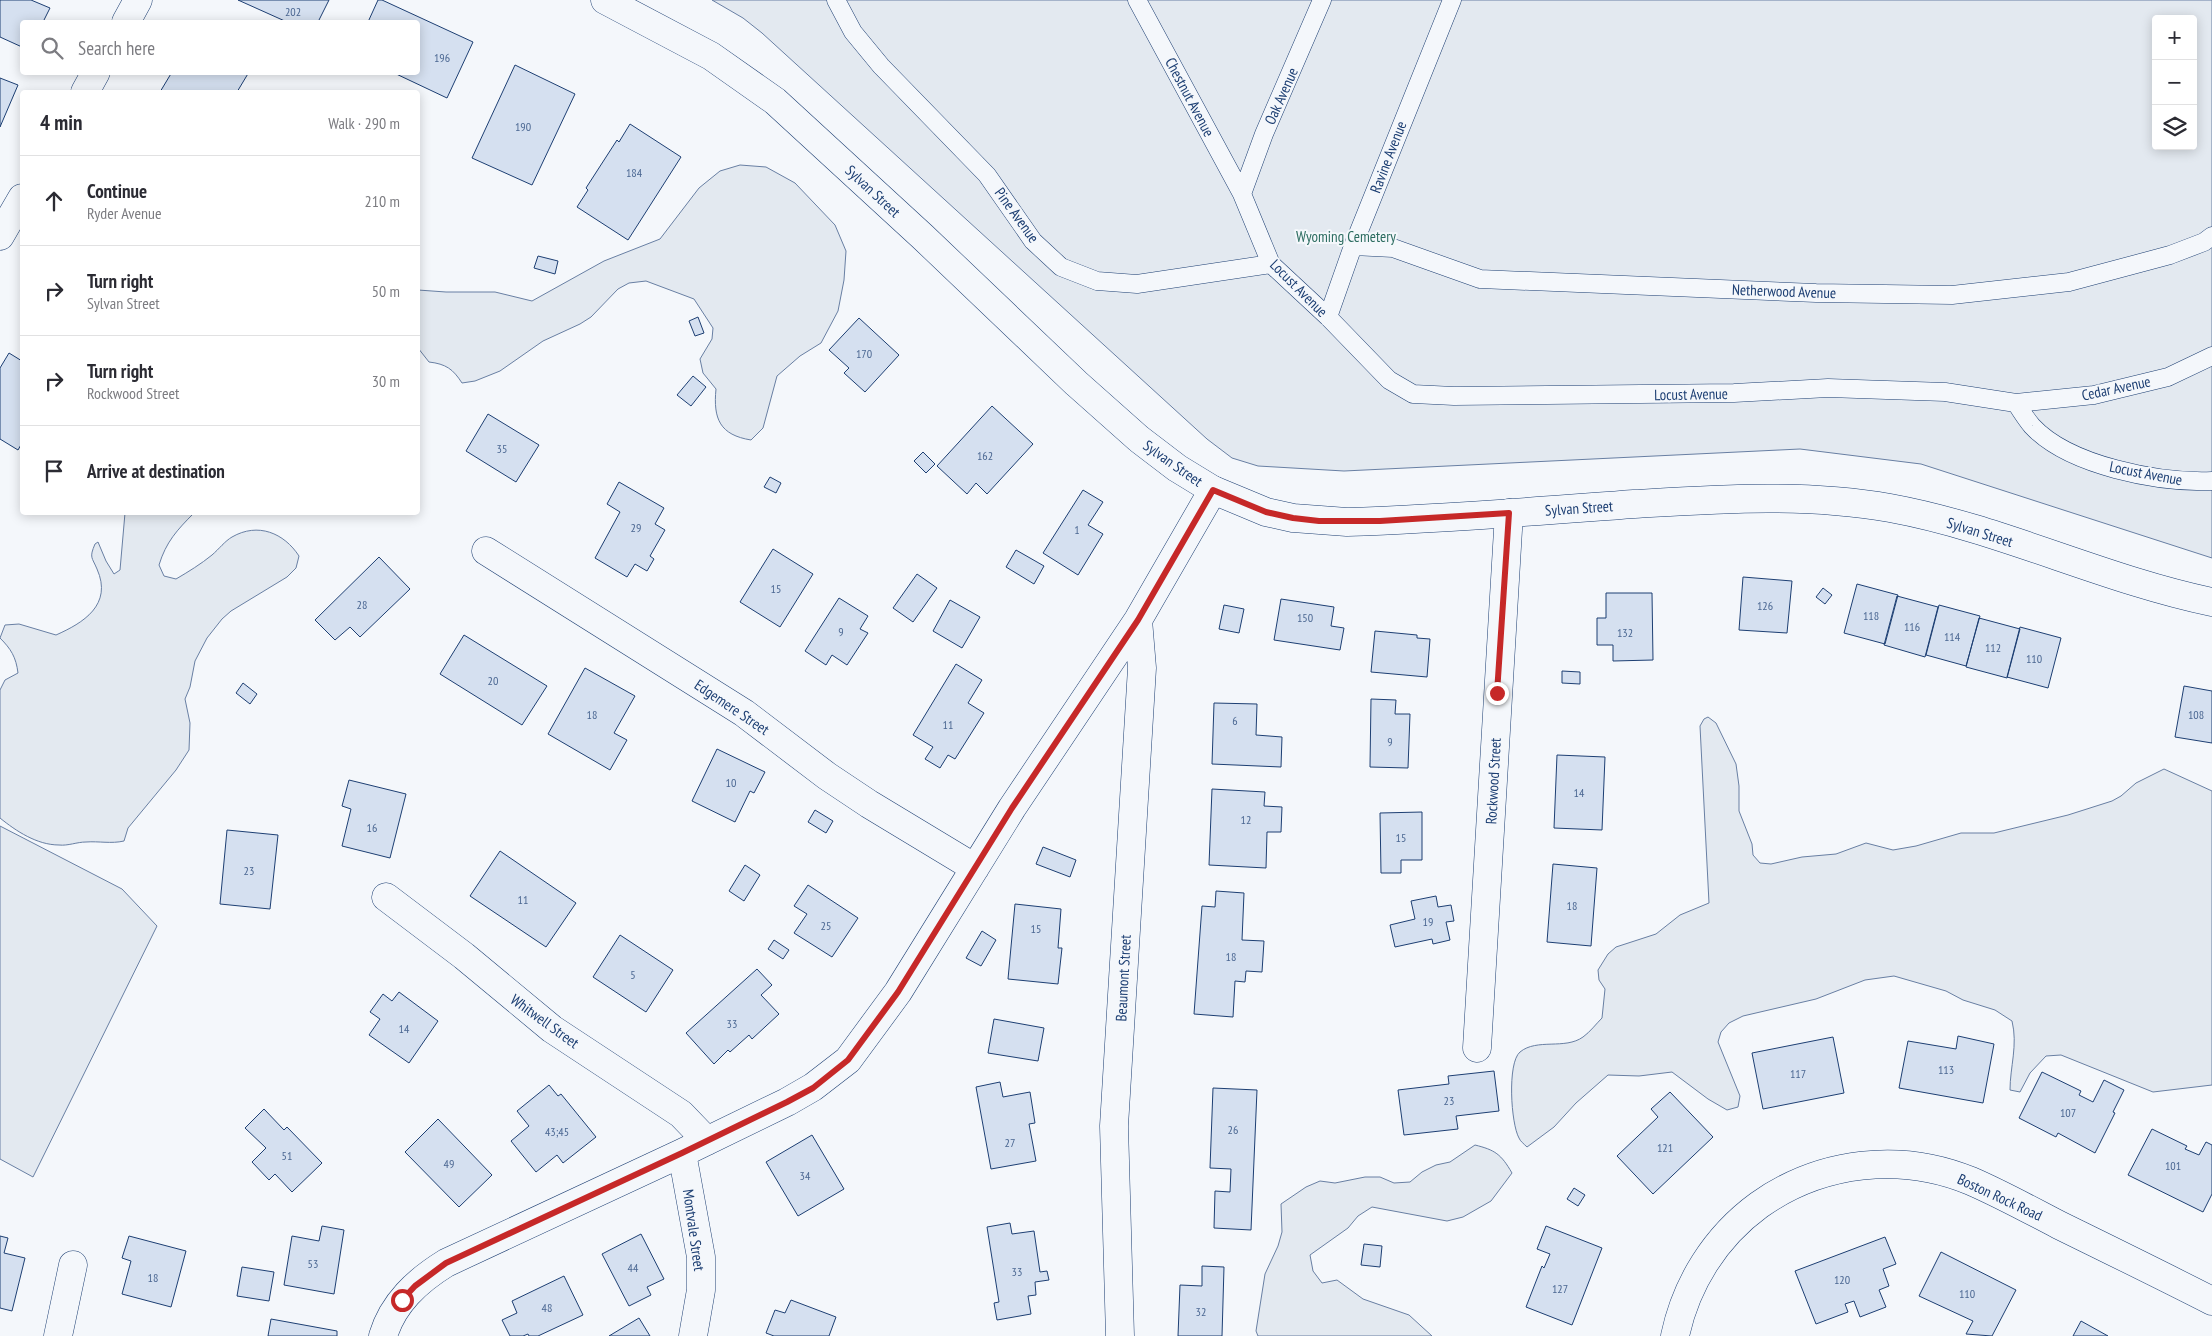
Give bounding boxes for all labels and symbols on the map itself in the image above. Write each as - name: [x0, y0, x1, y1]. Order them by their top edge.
- house number: 202: [285, 4, 301, 19]
- house number: 196: [434, 50, 450, 65]
- street label: Chestnut Avenue: [1161, 54, 1219, 140]
- street label: Oak Avenue: [1260, 65, 1302, 127]
- street label: Ravine Avenue: [1366, 118, 1410, 196]
- house number: 190: [515, 119, 531, 134]
- street label: Sylvan Street: [842, 161, 904, 221]
- house number: 184: [626, 165, 643, 180]
- street label: Pine Avenue: [991, 184, 1043, 246]
- park label: Wyoming Cemetery: [1296, 227, 1396, 246]
- street label: Locust Avenue: [1266, 255, 1332, 321]
- street label: Netherwood Avenue: [1732, 280, 1836, 302]
- house number: 170: [856, 346, 872, 361]
- street label: Cedar Avenue: [2080, 371, 2152, 405]
- street label: Locust Avenue: [1654, 384, 1728, 404]
- street label: Sylvan Street: [1140, 436, 1206, 490]
- house number: 35: [497, 441, 507, 456]
- house number: 162: [977, 448, 993, 463]
- street label: Locust Avenue: [2108, 457, 2184, 489]
- street label: Sylvan Street: [1544, 496, 1614, 520]
- street label: Sylvan Street: [1945, 513, 2015, 551]
- house number: 29: [631, 520, 641, 535]
- house number: 1: [1074, 522, 1080, 537]
- house number: 15: [771, 581, 781, 596]
- house number: 28: [357, 597, 367, 612]
- house number: 126: [1757, 598, 1773, 613]
- house number: 118: [1863, 608, 1879, 623]
- house number: 150: [1297, 610, 1313, 625]
- house number: 116: [1904, 619, 1920, 634]
- house number: 9: [838, 624, 844, 639]
- house number: 132: [1617, 625, 1633, 640]
- house number: 114: [1944, 629, 1961, 644]
- house number: 112: [1985, 640, 2001, 655]
- house number: 110: [2026, 651, 2042, 666]
- house number: 20: [488, 673, 498, 688]
- street label: Edgemere Street: [691, 675, 773, 739]
- route end: [1486, 682, 1509, 705]
- house number: 18: [587, 707, 597, 722]
- house number: 108: [2188, 707, 2204, 722]
- house number: 6: [1232, 713, 1238, 728]
- house number: 11: [943, 717, 953, 732]
- house number: 9: [1387, 734, 1393, 749]
- street label: Rockwood Street: [1481, 737, 1505, 825]
- house number: 10: [726, 775, 736, 790]
- house number: 14: [1574, 785, 1585, 800]
- house number: 12: [1241, 812, 1251, 827]
- house number: 16: [367, 820, 377, 835]
- house number: 15: [1396, 830, 1406, 845]
- house number: 23: [244, 863, 254, 878]
- house number: 11: [518, 892, 528, 907]
- house number: 18: [1567, 898, 1577, 913]
- house number: 19: [1423, 914, 1433, 929]
- house number: 25: [821, 918, 831, 933]
- house number: 15: [1031, 921, 1041, 936]
- street label: Beaumont Street: [1111, 934, 1135, 1022]
- house number: 18: [1226, 949, 1236, 964]
- house number: 5: [630, 967, 636, 982]
- street label: Whitwell Street: [507, 990, 583, 1052]
- house number: 33: [727, 1016, 737, 1031]
- house number: 14: [399, 1021, 410, 1036]
- house number: 113: [1938, 1062, 1954, 1077]
- house number: 117: [1790, 1066, 1806, 1081]
- house number: 23: [1444, 1093, 1454, 1108]
- house number: 107: [2060, 1105, 2076, 1120]
- house number: 26: [1228, 1122, 1238, 1137]
- house number: 43;45: [545, 1124, 569, 1139]
- house number: 27: [1005, 1135, 1015, 1150]
- house number: 121: [1657, 1140, 1673, 1155]
- house number: 51: [282, 1148, 292, 1163]
- house number: 49: [444, 1156, 454, 1171]
- house number: 101: [2165, 1158, 2181, 1173]
- house number: 34: [800, 1168, 811, 1183]
- street label: Boston Rock Road: [1955, 1169, 2045, 1225]
- street label: Montvale Street: [679, 1188, 709, 1272]
- house number: 53: [308, 1256, 318, 1271]
- house number: 44: [628, 1260, 639, 1275]
- house number: 33: [1012, 1264, 1022, 1279]
- house number: 18: [148, 1270, 158, 1285]
- house number: 120: [1834, 1272, 1850, 1287]
- house number: 127: [1552, 1281, 1568, 1296]
- house number: 110: [1959, 1286, 1975, 1301]
- route start: [391, 1289, 414, 1312]
- house number: 48: [542, 1300, 552, 1315]
- house number: 32: [1196, 1304, 1206, 1319]

